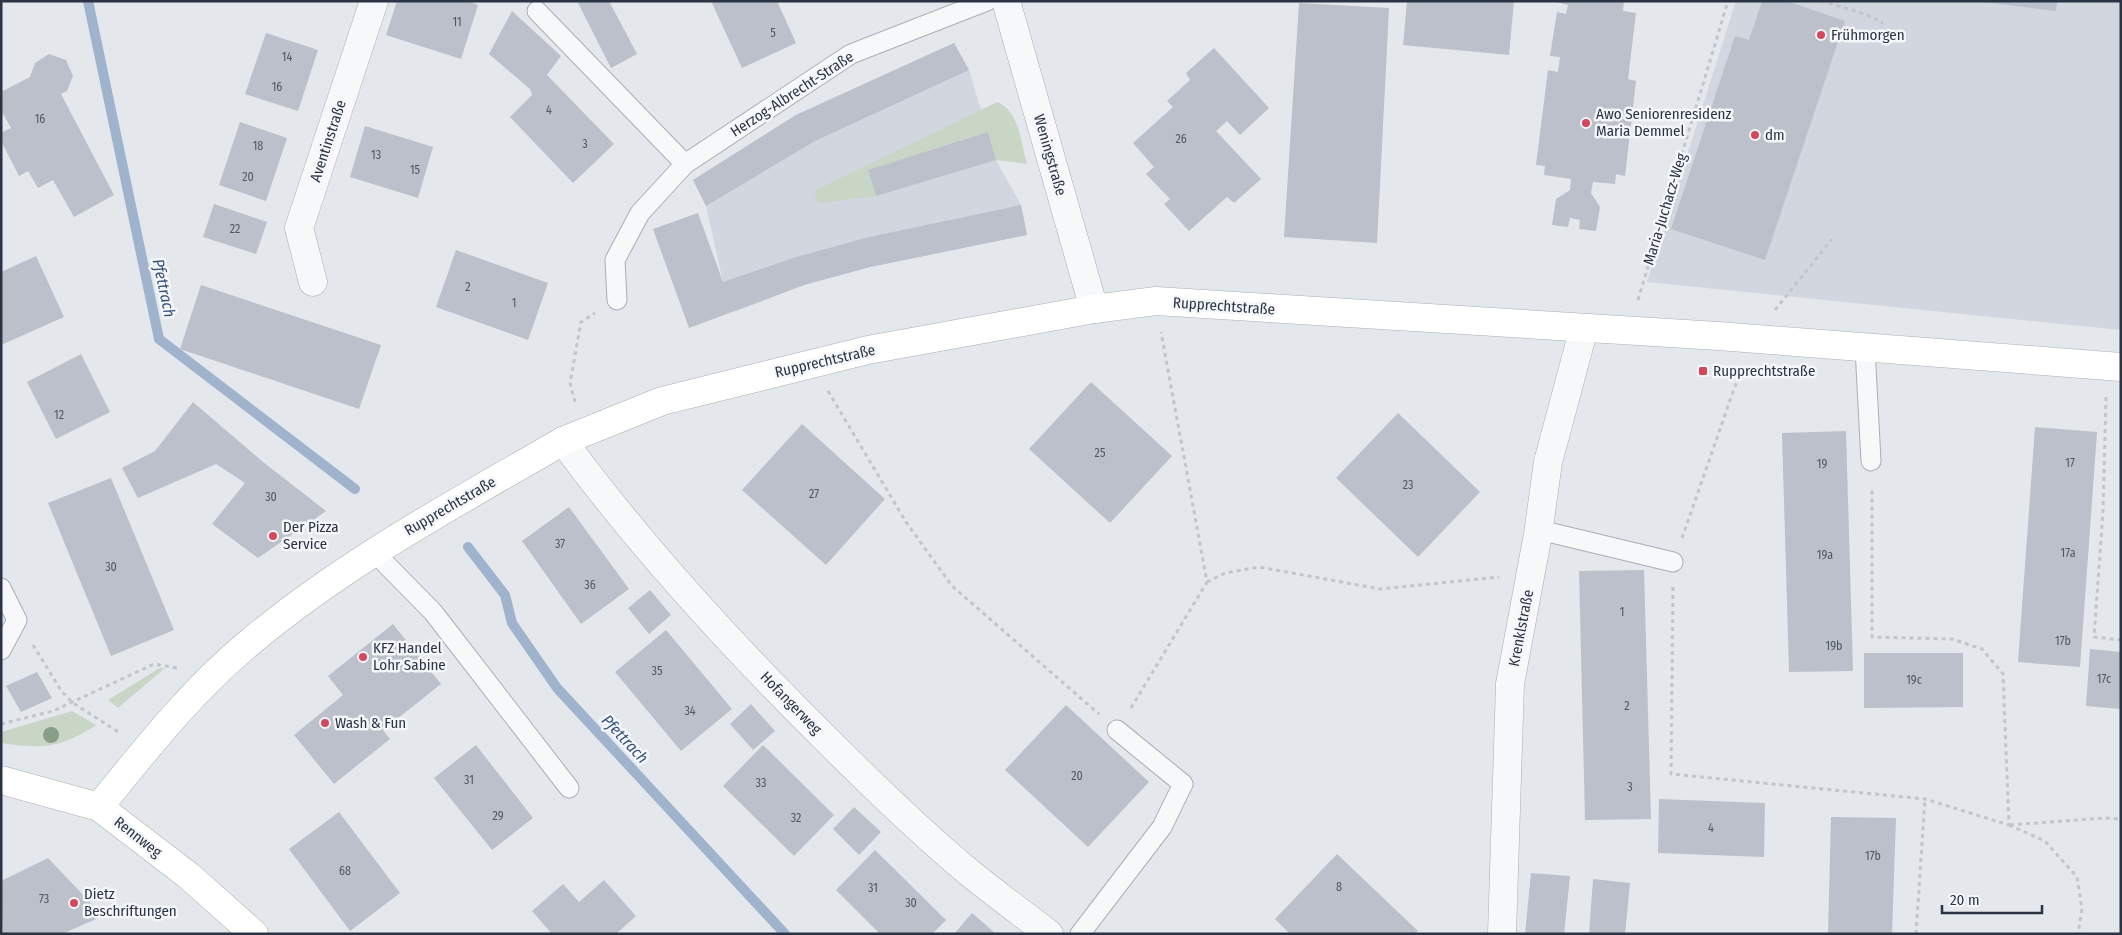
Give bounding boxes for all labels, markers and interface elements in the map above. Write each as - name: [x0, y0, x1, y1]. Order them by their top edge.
- house number: 11: [452, 15, 462, 29]
- house number: 5: [770, 26, 776, 40]
- place label: Frühmorgen: [1831, 26, 1905, 44]
- marker: Frühmorgen: [1815, 29, 1827, 41]
- street label: Herzog-Albrecht-Straße: [727, 47, 857, 141]
- house number: 14: [282, 50, 292, 64]
- house number: 16: [272, 80, 282, 94]
- street label: Aventinstraße: [306, 98, 350, 184]
- house number: 4: [546, 103, 552, 117]
- place label: Awo Seniorenresidenz Maria Demmel: [1596, 105, 1731, 140]
- house number: 16: [35, 112, 45, 126]
- street label: Weningstraße: [1030, 112, 1070, 198]
- marker: Awo Seniorenresidenz Maria Demmel: [1580, 117, 1592, 129]
- place label: dm: [1765, 126, 1785, 144]
- marker: dm: [1749, 129, 1761, 141]
- house number: 26: [1175, 132, 1187, 146]
- house number: 3: [582, 137, 588, 151]
- house number: 18: [253, 139, 263, 153]
- house number: 13: [371, 148, 381, 162]
- street label: Maria-Juchacz-Weg: [1639, 151, 1691, 267]
- house number: 15: [410, 163, 421, 177]
- house number: 20: [242, 170, 254, 184]
- house number: 22: [230, 222, 240, 236]
- water label: Pfettrach: [149, 257, 179, 319]
- house number: 2: [465, 280, 471, 294]
- street label: Rupprechtstraße: [1172, 293, 1276, 319]
- house number: 1: [512, 296, 516, 310]
- street label: Rupprechtstraße: [773, 341, 877, 381]
- place label: Rupprechtstraße: [1713, 362, 1815, 380]
- marker: Rupprechtstraße: [1697, 365, 1709, 377]
- house number: 12: [54, 408, 64, 422]
- house number: 25: [1095, 446, 1106, 460]
- house number: 17: [2065, 456, 2075, 470]
- house number: 19: [1817, 457, 1827, 471]
- street label: Rupprechtstraße: [401, 473, 499, 539]
- house number: 23: [1403, 478, 1413, 492]
- house number: 27: [809, 487, 819, 501]
- house number: 30: [265, 490, 277, 504]
- place label: Der Pizza Service: [283, 518, 339, 553]
- marker: Der Pizza Service: [267, 530, 279, 542]
- house number: 37: [555, 537, 565, 551]
- house number: 17a: [2060, 546, 2076, 560]
- house number: 19a: [1817, 548, 1833, 562]
- house number: 30: [105, 560, 117, 574]
- house number: 36: [584, 578, 596, 592]
- street label: Krenklstraße: [1505, 588, 1537, 668]
- house number: 1: [1620, 605, 1624, 619]
- house number: 17b: [2055, 634, 2071, 648]
- place label: KFZ Handel Lohr Sabine: [373, 639, 446, 674]
- house number: 19b: [1826, 639, 1842, 653]
- marker: KFZ Handel Lohr Sabine: [357, 651, 369, 663]
- house number: 35: [652, 664, 663, 678]
- street label: Hofangerweg: [757, 668, 825, 738]
- house number: 17c: [2097, 672, 2111, 686]
- house number: 19c: [1906, 673, 1922, 687]
- house number: 2: [1624, 699, 1630, 713]
- house number: 34: [684, 704, 696, 718]
- water label: Pfettrach: [598, 711, 652, 767]
- place label: Wash & Fun: [335, 714, 406, 732]
- marker: Wash & Fun: [319, 717, 331, 729]
- house number: 20: [1071, 769, 1083, 783]
- house number: 31: [464, 773, 474, 787]
- house number: 33: [756, 776, 766, 790]
- house number: 3: [1627, 780, 1633, 794]
- house number: 29: [492, 809, 504, 823]
- house number: 32: [791, 811, 801, 825]
- street label: Rennweg: [111, 813, 165, 861]
- house number: 4: [1708, 821, 1714, 835]
- house number: 17b: [1865, 849, 1881, 863]
- house number: 68: [339, 864, 351, 878]
- house number: 8: [1336, 880, 1342, 894]
- house number: 31: [868, 881, 878, 895]
- scale bar: [1942, 882, 2042, 914]
- place label: Dietz Beschriftungen: [84, 885, 177, 920]
- text: 20 m: [1950, 891, 1980, 909]
- house number: 73: [39, 892, 49, 906]
- house number: 30: [905, 896, 917, 910]
- marker: Dietz Beschriftungen: [68, 897, 80, 909]

